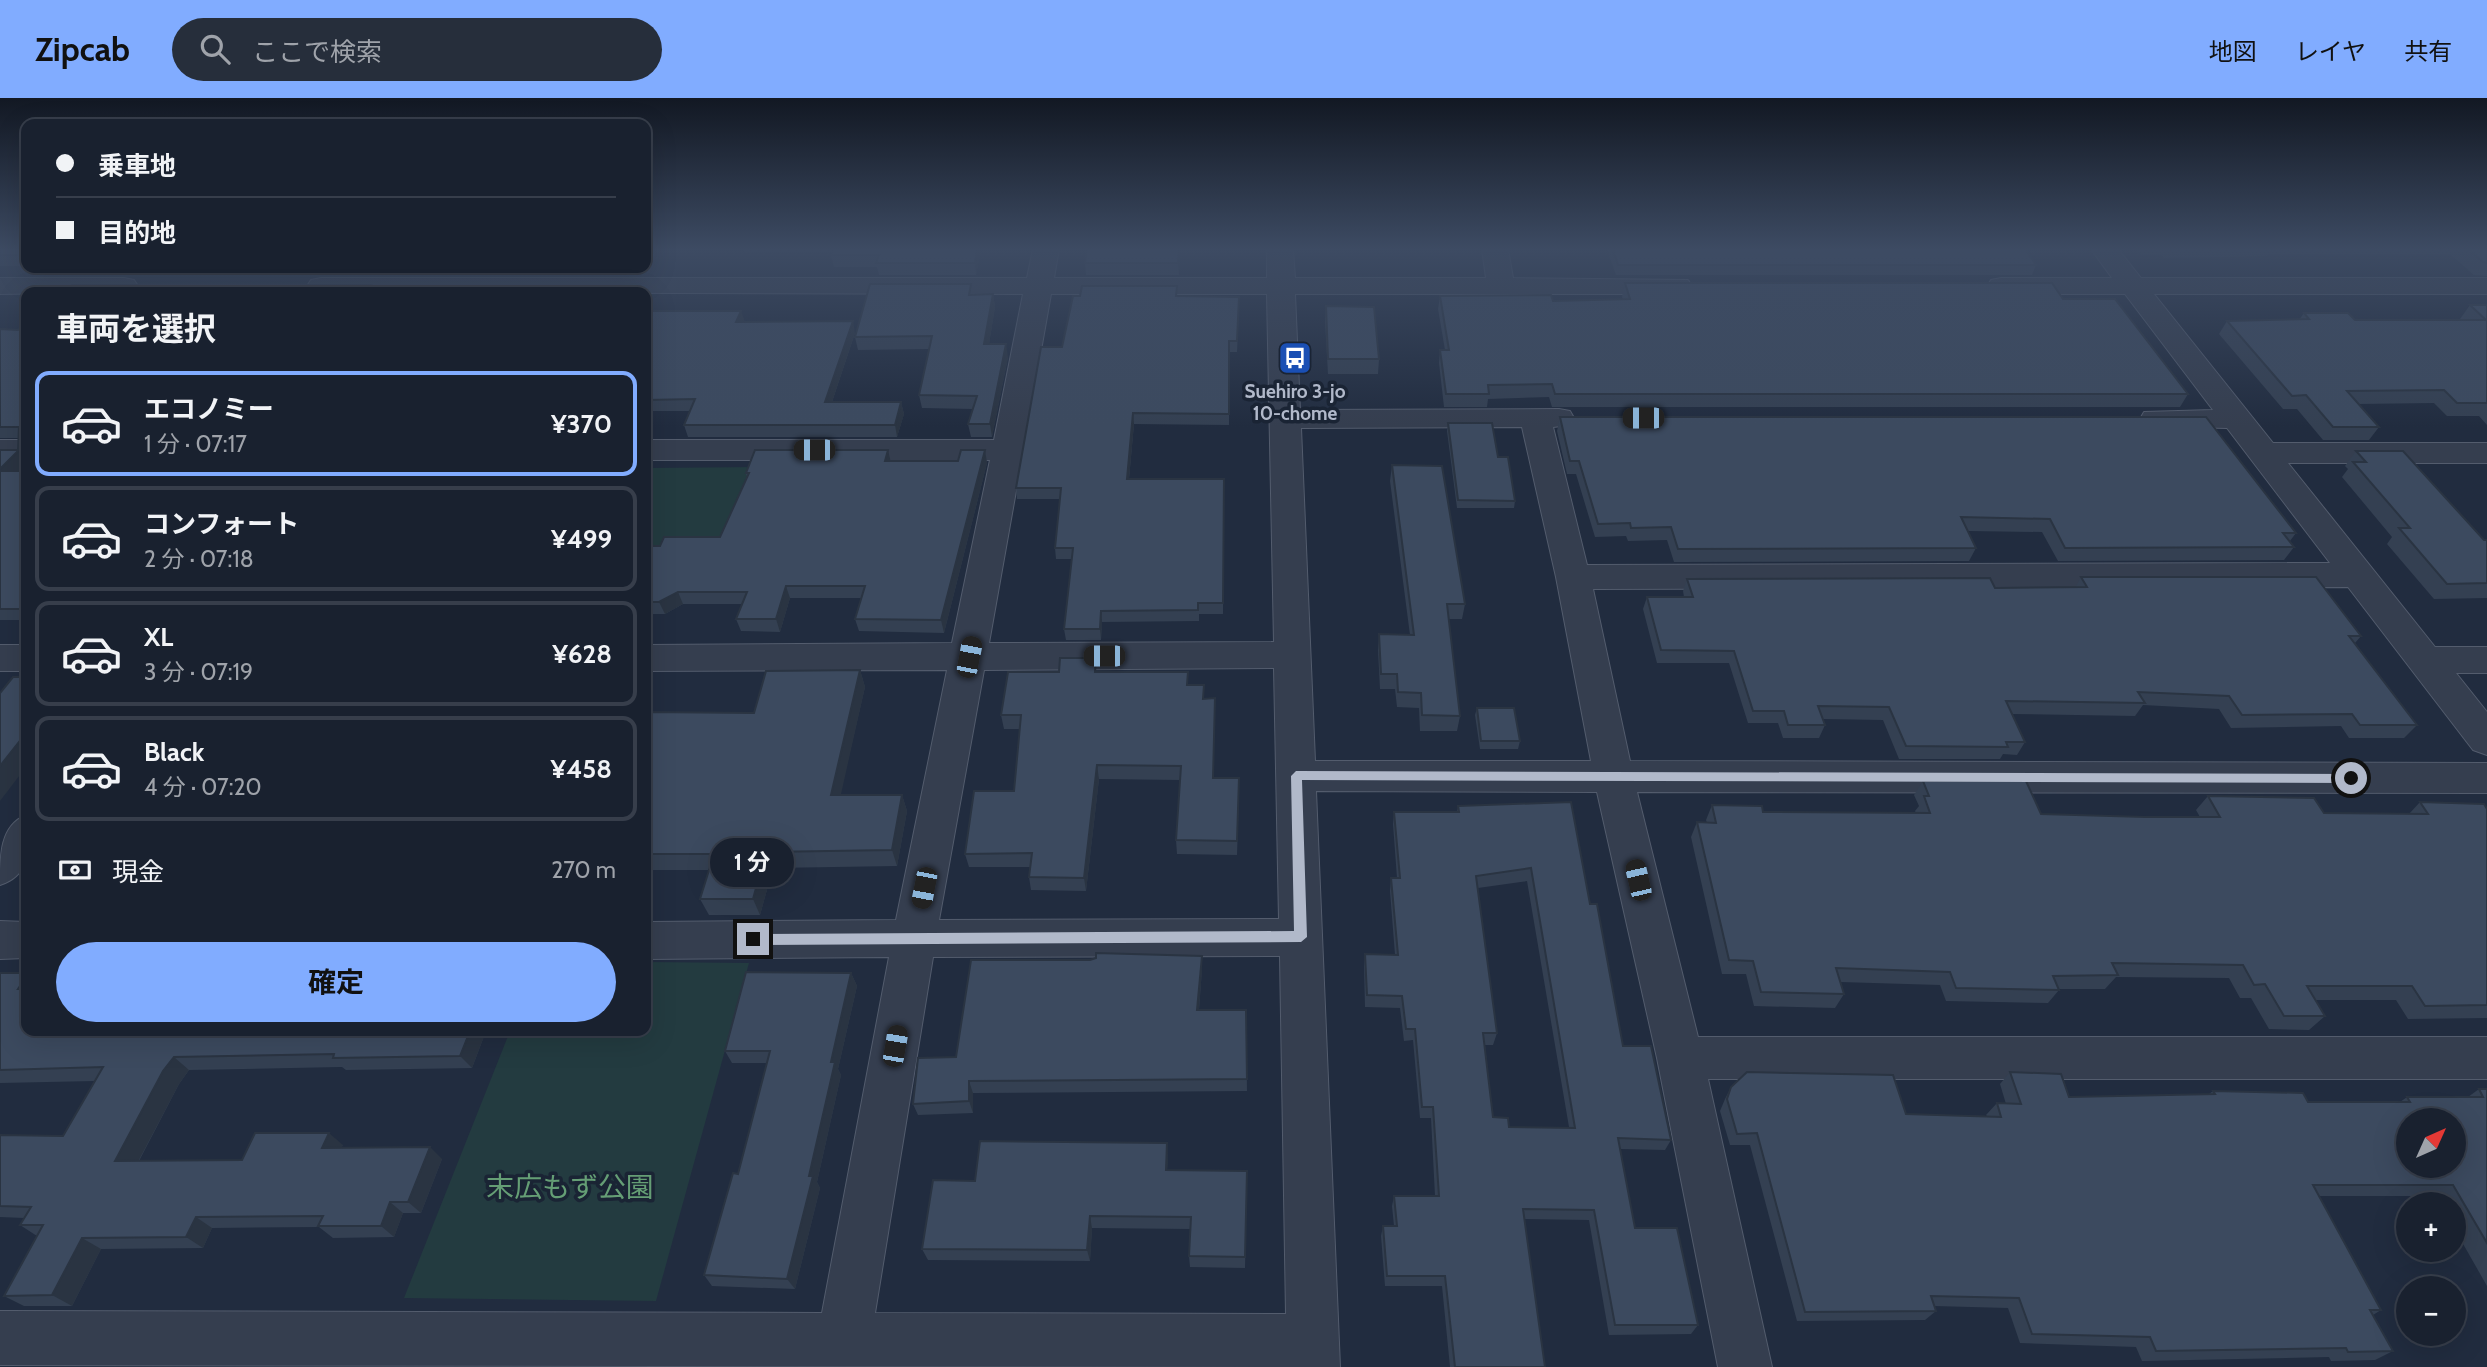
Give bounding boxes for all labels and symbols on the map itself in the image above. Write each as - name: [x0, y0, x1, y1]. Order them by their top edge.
- bus stop icon: Suehiro 3-jo 10-chome: [1276, 339, 1314, 377]
- place label: Suehiro 3-jo 10-chome: [1245, 380, 1346, 425]
- car: [1623, 408, 1665, 429]
- car: [794, 440, 836, 461]
- car: [955, 634, 984, 680]
- car: [1084, 646, 1126, 667]
- route start: [2335, 762, 2367, 794]
- callout: 1 分: [711, 838, 795, 886]
- car: [1624, 857, 1653, 903]
- car: [910, 865, 939, 911]
- route end: [737, 923, 769, 955]
- car: [882, 1023, 909, 1069]
- north arrow: [2396, 1108, 2466, 1178]
- park label: 末広もず公園: [486, 1170, 654, 1204]

